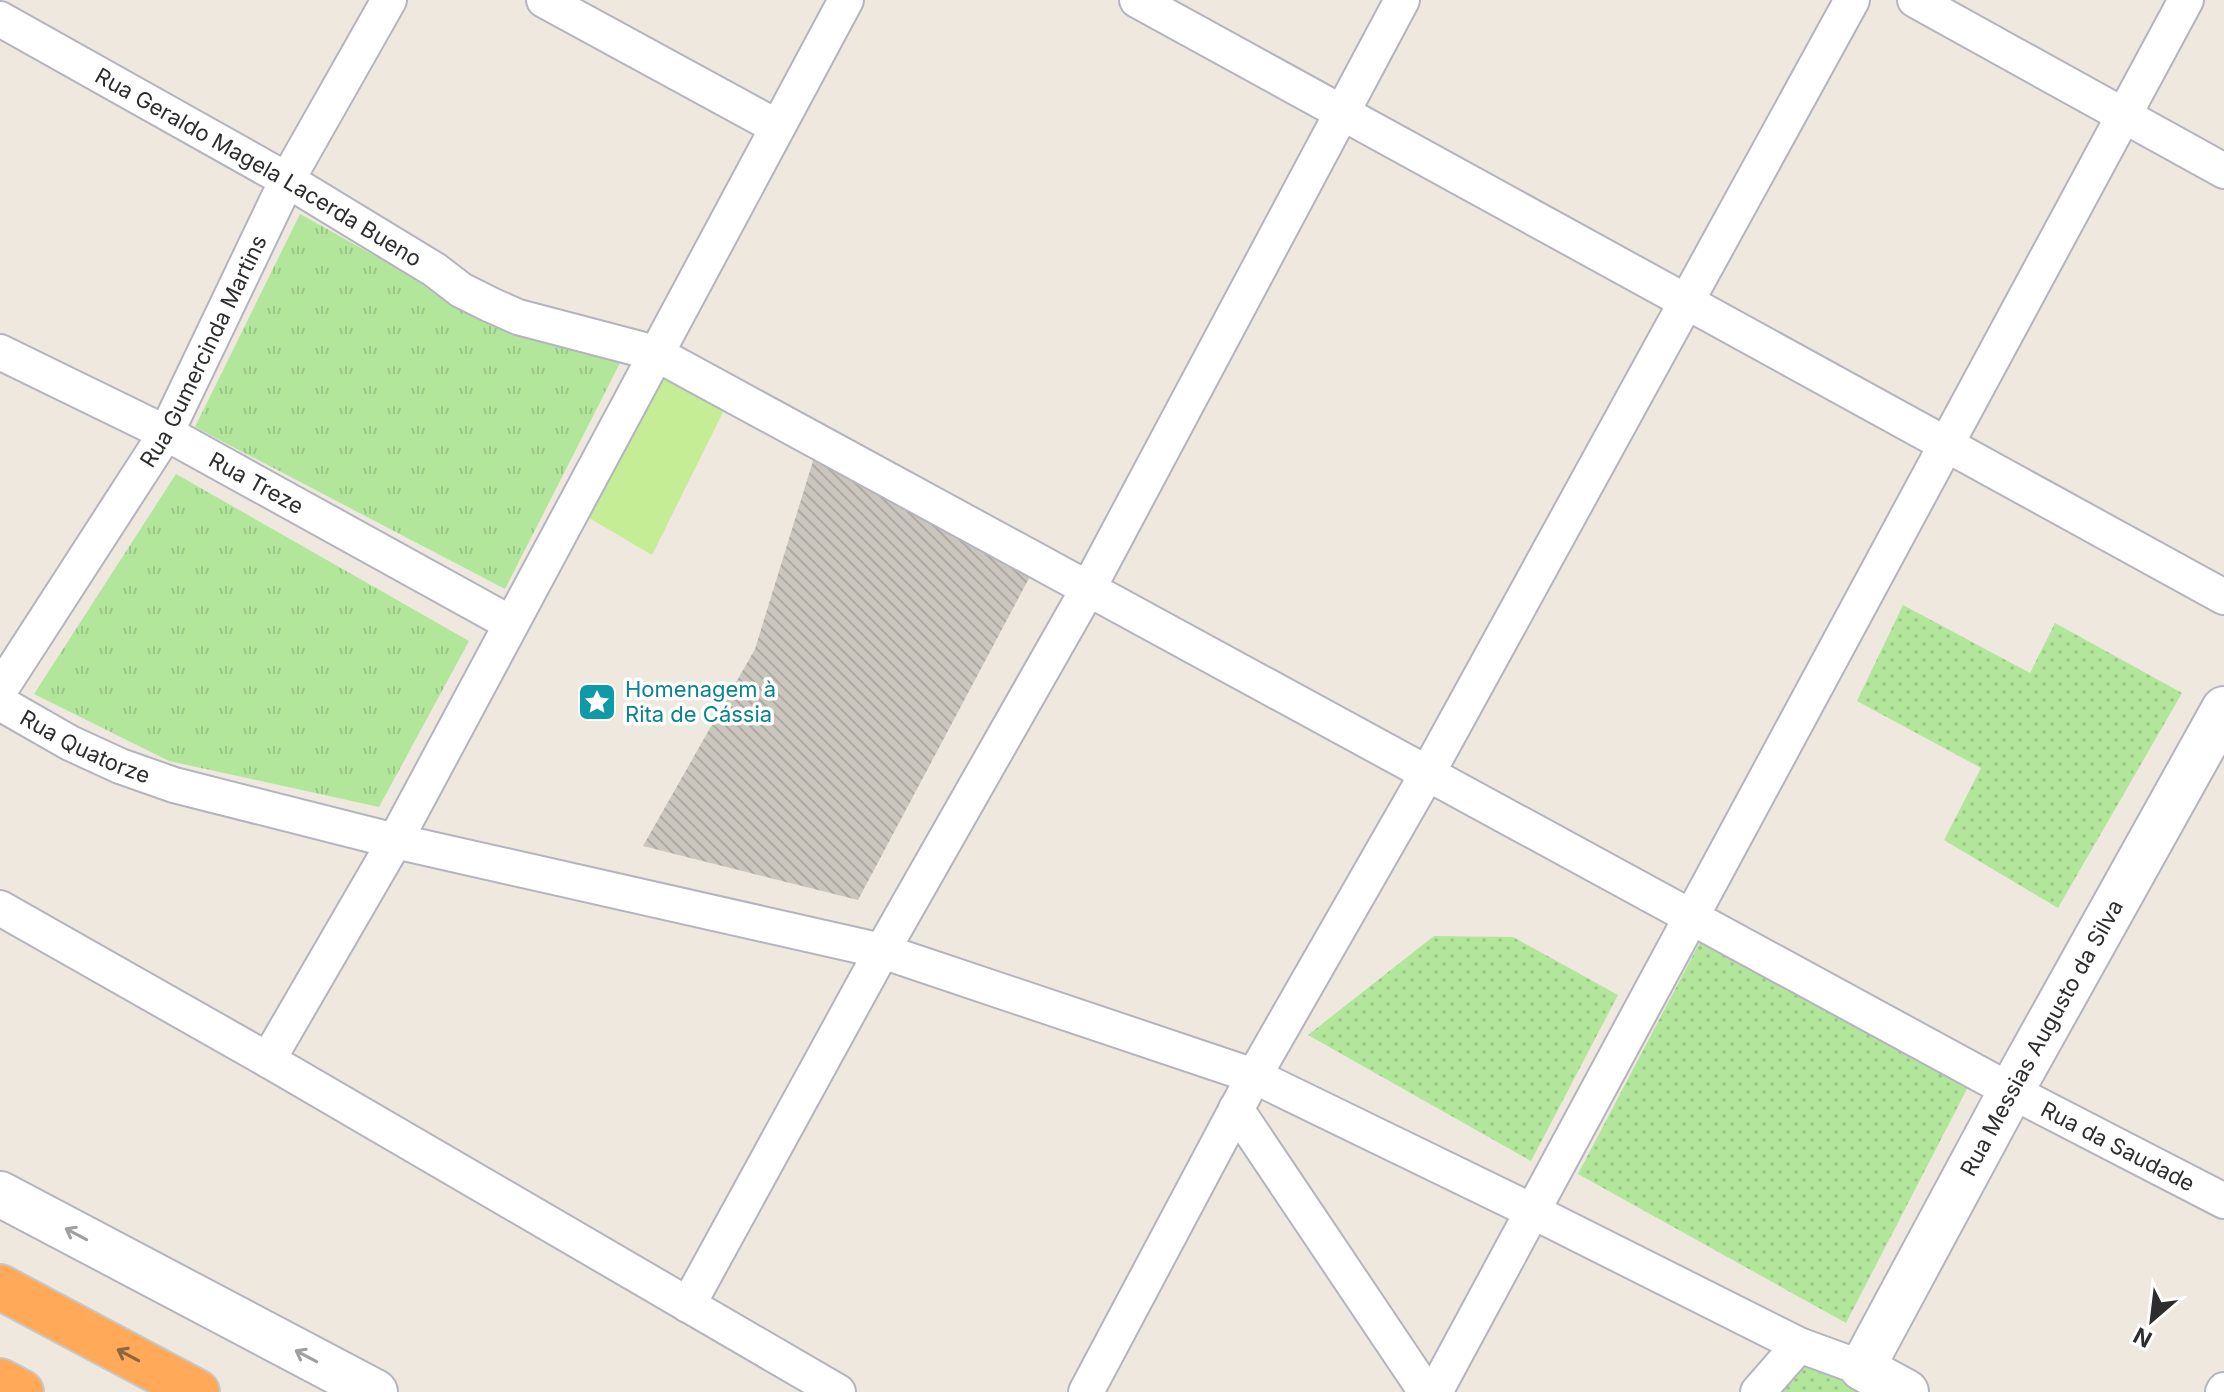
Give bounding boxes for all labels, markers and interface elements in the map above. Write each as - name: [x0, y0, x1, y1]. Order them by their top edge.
- street label: Rua Geraldo Magela Lacerda Bueno: [91, 62, 427, 272]
- street label: Rua Gumercinda Martins: [134, 231, 272, 472]
- street label: Rua Treze: [205, 446, 308, 519]
- place label: Homenagem à Rita de Cássia: [625, 676, 776, 727]
- place icon: Homenagem à Rita de Cássia: [576, 681, 618, 723]
- street label: Rua Quatorze: [16, 704, 153, 789]
- street label: Rua Messias Augusto da Silva: [1955, 895, 2128, 1180]
- street label: Rua da Saudade: [2037, 1096, 2199, 1197]
- one-way arrow: [64, 1226, 88, 1242]
- north arrow: [2112, 1280, 2192, 1360]
- text: N: [2129, 1322, 2156, 1353]
- one-way arrow: [117, 1347, 141, 1363]
- one-way arrow: [294, 1347, 318, 1363]

